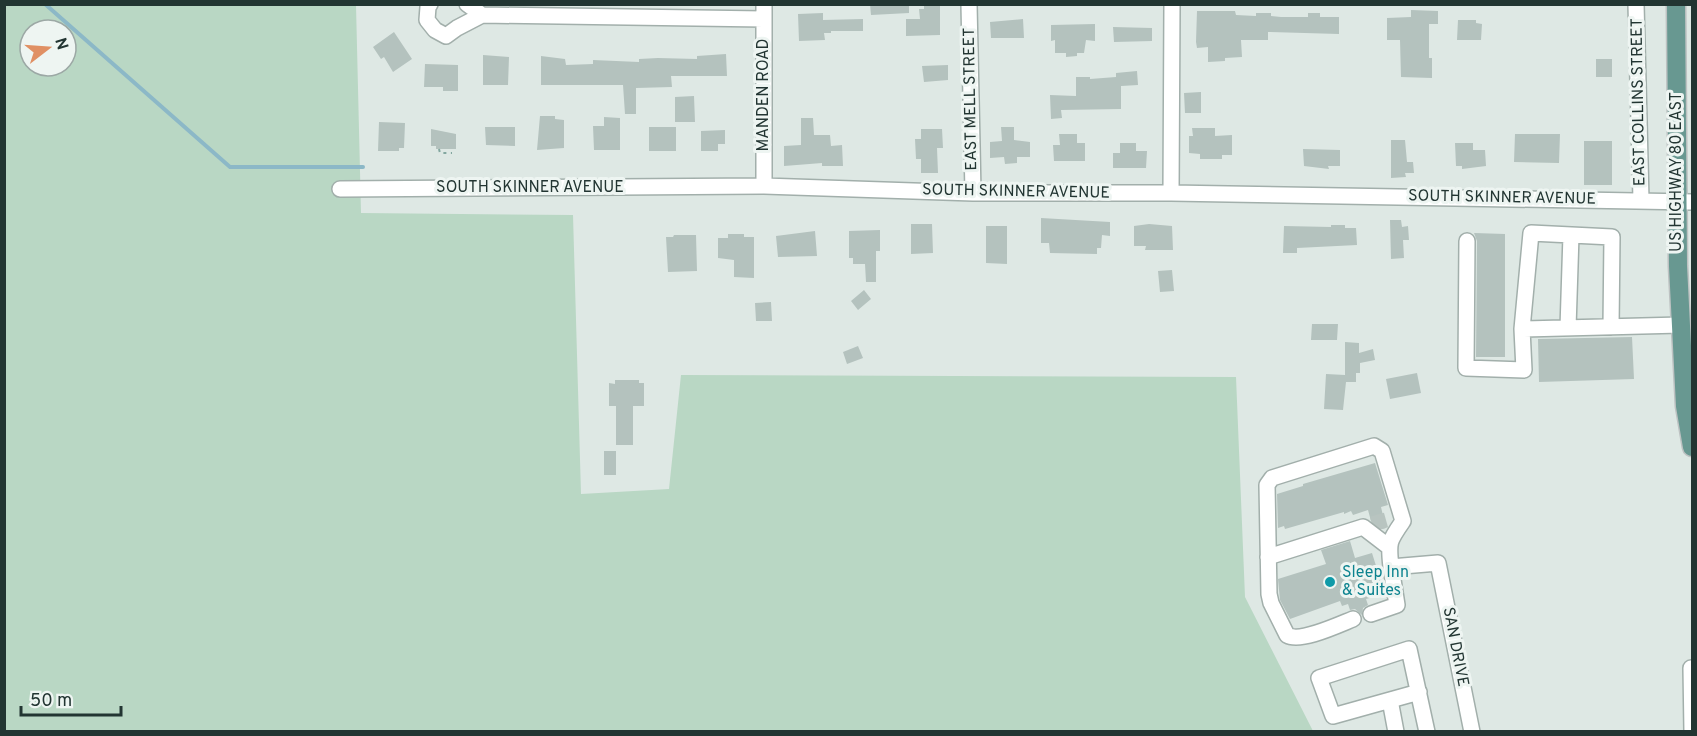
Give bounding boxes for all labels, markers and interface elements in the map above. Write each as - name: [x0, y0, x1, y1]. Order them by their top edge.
- north arrow: [18, 18, 78, 78]
- street label: EAST COLLINS STREET: [1628, 18, 1650, 186]
- street label: EAST MELL STREET: [960, 27, 982, 171]
- text: N: [49, 36, 72, 53]
- street label: MANDEN ROAD: [754, 39, 774, 151]
- street label: US HIGHWAY 80 EAST: [1667, 92, 1687, 252]
- street label: SOUTH SKINNER AVENUE: [436, 178, 624, 198]
- street label: SOUTH SKINNER AVENUE: [922, 180, 1110, 204]
- street label: SOUTH SKINNER AVENUE: [1408, 186, 1596, 210]
- place label: Sleep Inn & Suites: [1342, 563, 1409, 601]
- marker: Sleep Inn & Suites: [1323, 575, 1337, 589]
- street label: SAN DRIVE: [1438, 606, 1472, 688]
- scale bar: [21, 679, 122, 717]
- text: 50 m: [30, 690, 72, 713]

